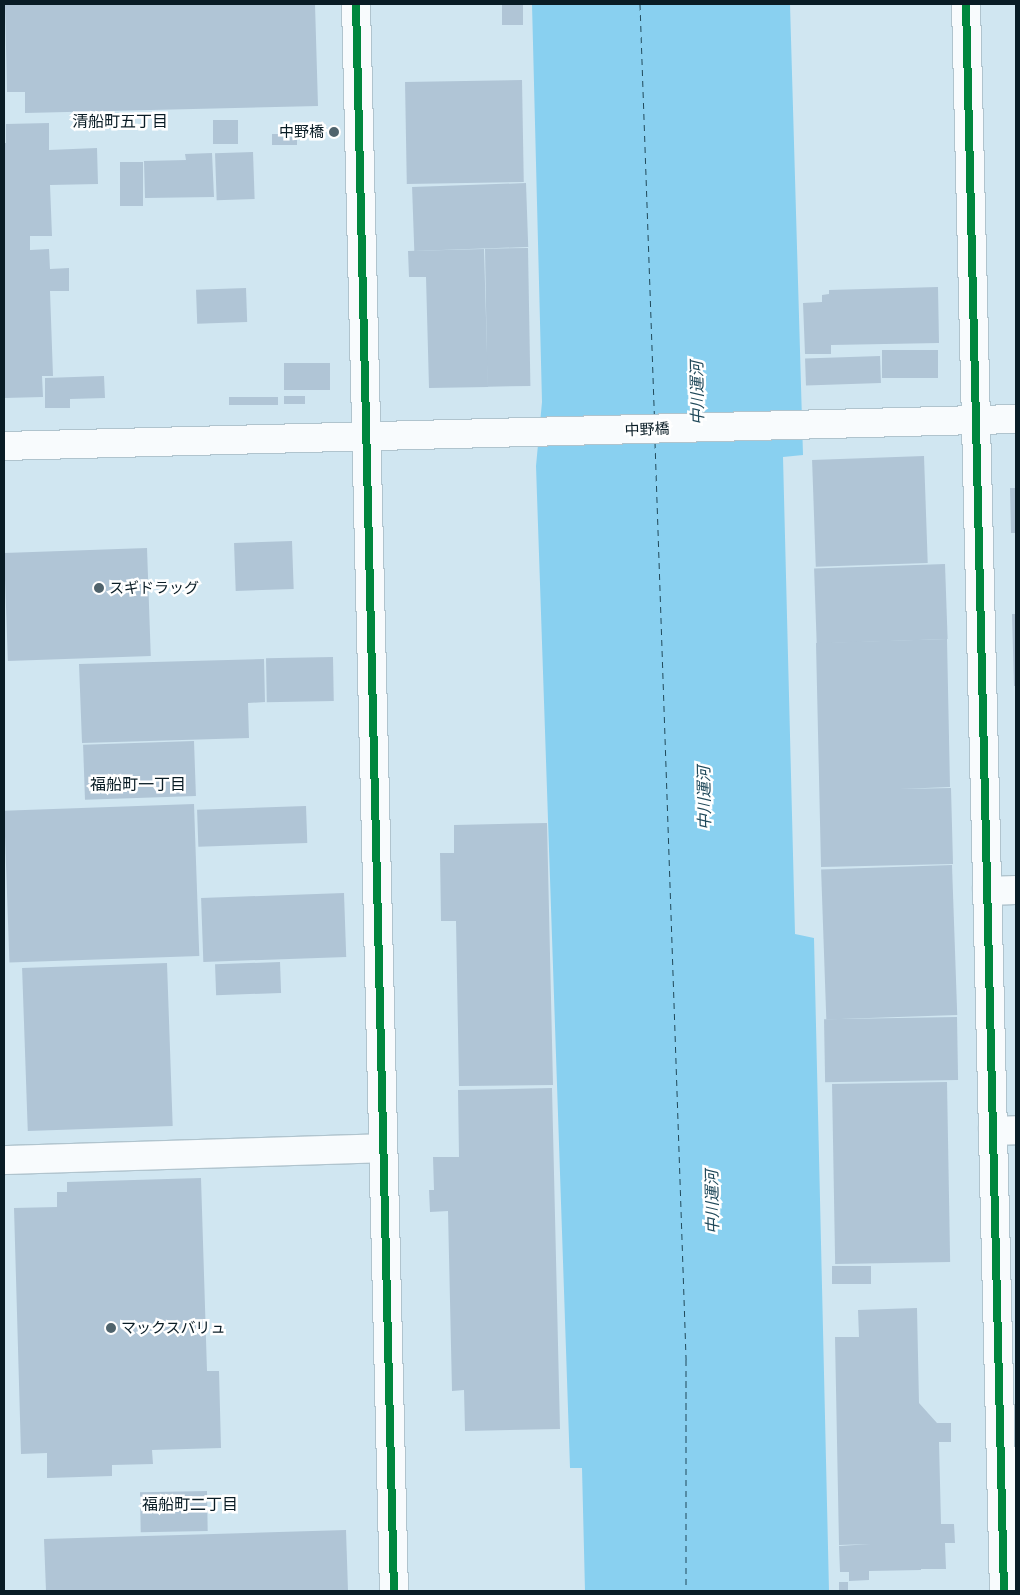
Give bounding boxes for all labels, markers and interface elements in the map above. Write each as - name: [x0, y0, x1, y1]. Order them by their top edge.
- district label: 清船町五丁目: [72, 111, 168, 131]
- place label: 中野橋: [279, 123, 324, 141]
- marker: 中野橋: [328, 126, 340, 138]
- water label: 中川運河: [687, 361, 707, 425]
- street label: 中野橋: [624, 419, 670, 439]
- place label: スギドラッグ: [109, 579, 199, 597]
- marker: スギドラッグ: [93, 582, 105, 594]
- water label: 中川運河: [694, 766, 714, 830]
- district label: 福船町一丁目: [90, 774, 186, 794]
- water label: 中川運河: [702, 1170, 722, 1234]
- place label: マックスバリュ: [121, 1319, 226, 1337]
- marker: マックスバリュ: [105, 1322, 117, 1334]
- district label: 福船町二丁目: [142, 1494, 238, 1514]

